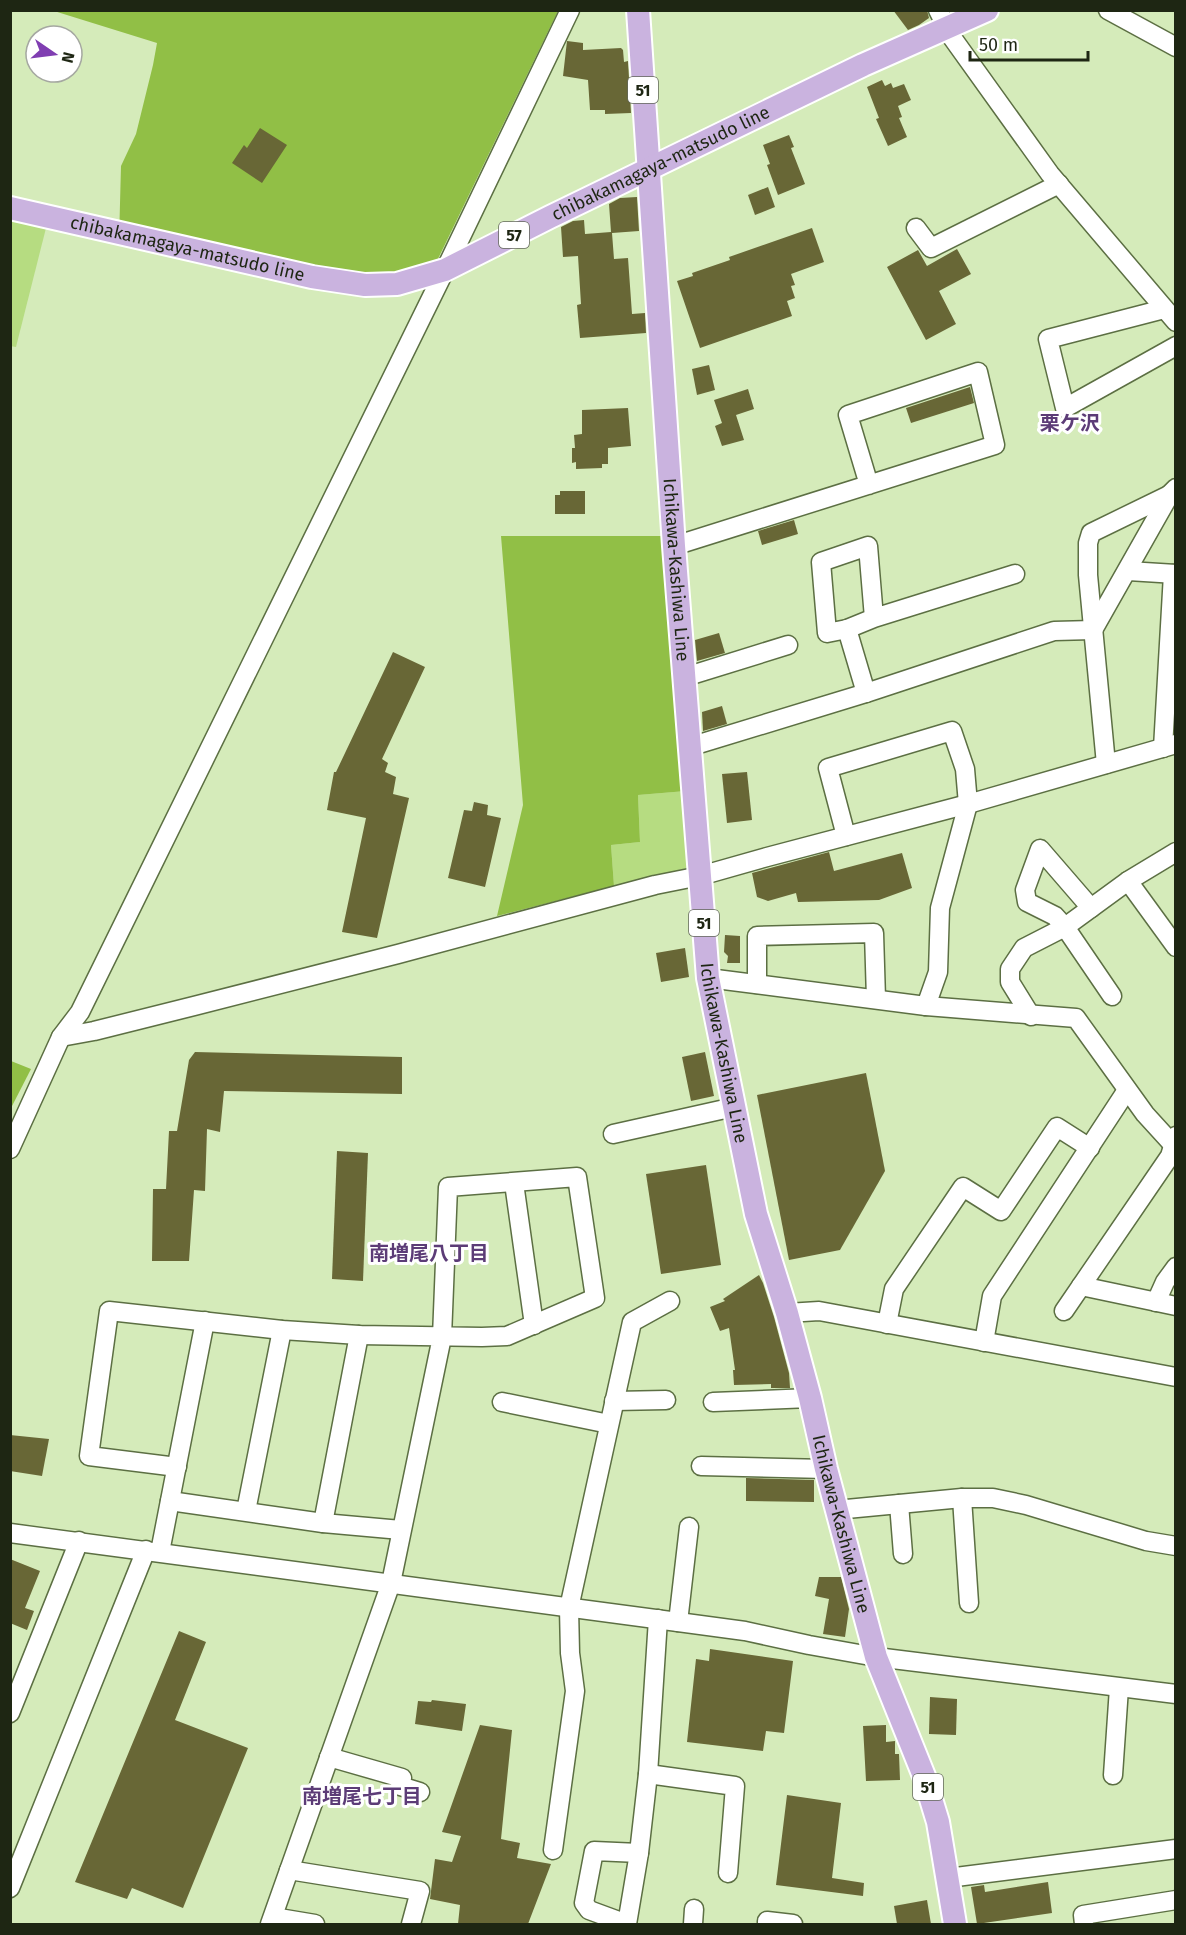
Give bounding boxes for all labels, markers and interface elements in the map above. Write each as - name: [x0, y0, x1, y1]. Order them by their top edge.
- north arrow: [24, 24, 84, 84]
- scale bar: [970, 24, 1088, 62]
- text: 50 m: [979, 34, 1018, 56]
- text: N: [58, 50, 79, 65]
- road number: 51: [628, 77, 658, 103]
- street label: chibakamagaya-matsudo line: [548, 101, 773, 226]
- street label: chibakamagaya-matsudo line: [68, 211, 307, 286]
- road number: 57: [499, 222, 529, 248]
- district label: 栗ケ沢: [1040, 411, 1100, 435]
- street label: Ichikawa-Kashiwa Line: [658, 477, 694, 662]
- road number: 51: [689, 910, 719, 936]
- street label: Ichikawa-Kashiwa Line: [696, 962, 752, 1145]
- district label: 南増尾八丁目: [369, 1241, 489, 1265]
- street label: Ichikawa-Kashiwa Line: [808, 1433, 875, 1616]
- road number: 51: [913, 1774, 943, 1800]
- district label: 南増尾七丁目: [302, 1784, 422, 1808]

